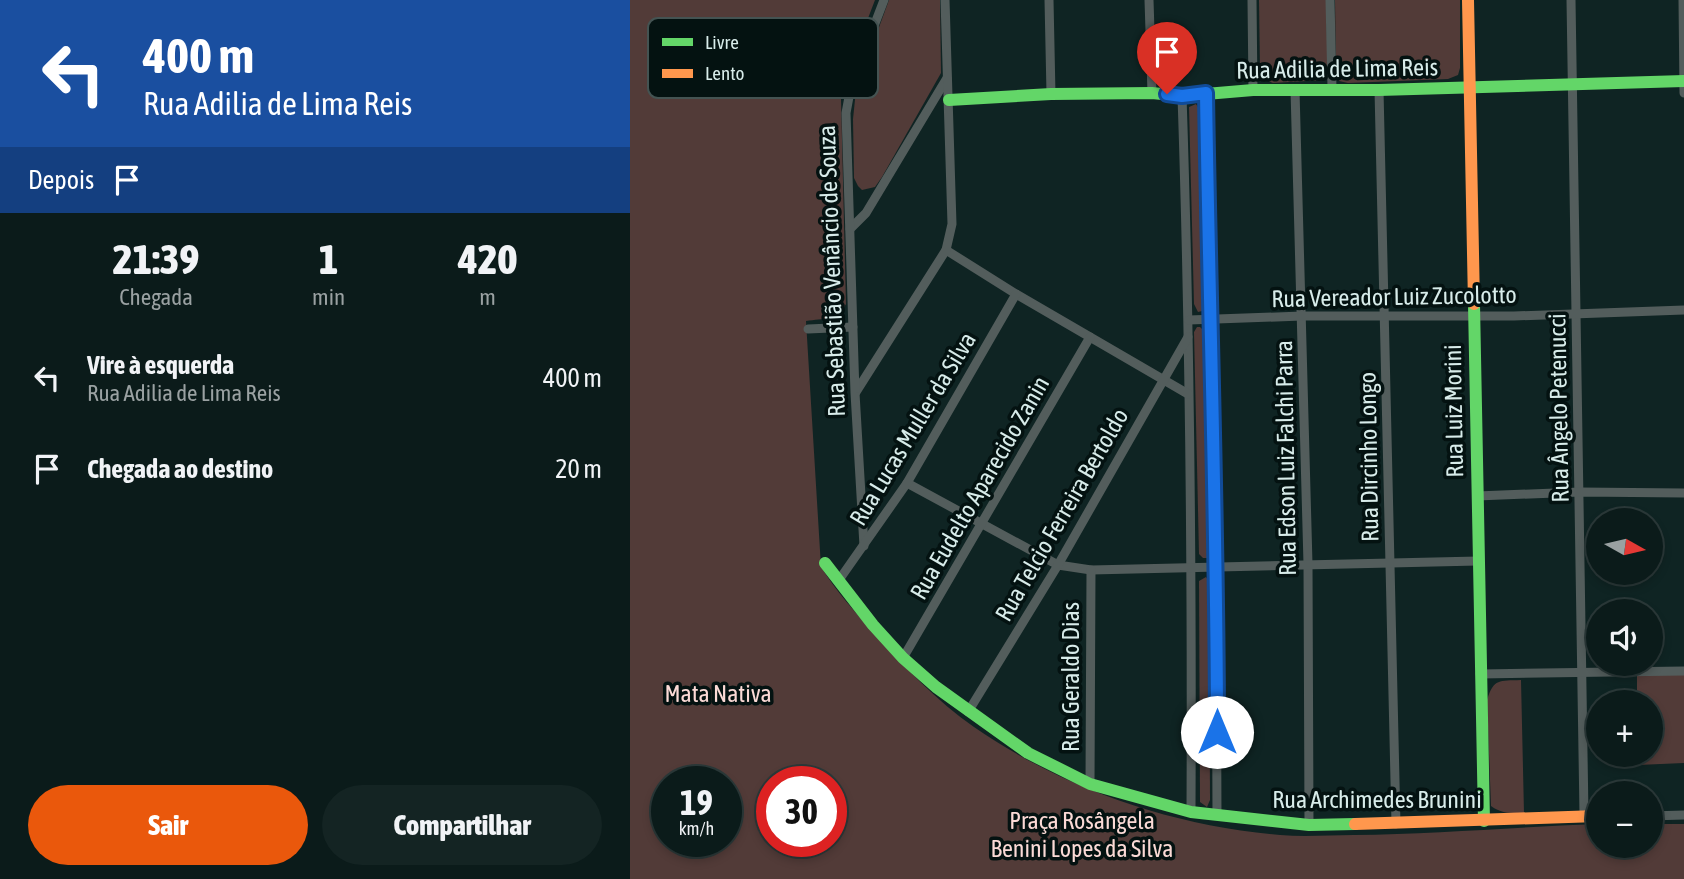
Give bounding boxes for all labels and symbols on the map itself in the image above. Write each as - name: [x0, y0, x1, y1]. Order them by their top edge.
- legend: [648, 18, 878, 98]
- pin: [1137, 22, 1197, 94]
- text: Livre: [705, 31, 739, 53]
- street label: Rua Adilia de Lima Reis: [1236, 53, 1438, 84]
- text: Lento: [705, 62, 744, 84]
- street label: Rua Sebastião Venâncio de Souza: [813, 125, 850, 417]
- street label: Rua Vereador Luiz Zucolotto: [1271, 281, 1517, 312]
- street label: Rua Ângelo Petenucci: [1543, 313, 1574, 503]
- street label: Rua Lucas Muller da Silva: [844, 327, 981, 530]
- street label: Rua Edson Luiz Falchi Parra: [1270, 340, 1301, 576]
- street label: Rua Luiz Morini: [1439, 344, 1468, 478]
- street label: Rua Eudelto Aparecido Zanin: [905, 371, 1055, 604]
- street label: Rua Dircinho Longo: [1354, 372, 1383, 542]
- street label: Rua Telcio Ferreira Bertoldo: [990, 404, 1133, 626]
- north arrow: [1586, 508, 1662, 584]
- street label: Rua Geraldo Dias: [1057, 602, 1084, 752]
- park label: Mata Nativa: [664, 680, 772, 707]
- position arrow: [1180, 695, 1254, 769]
- speed limit sign: 30: [756, 766, 847, 857]
- street label: Rua Archimedes Brunini: [1272, 786, 1482, 813]
- park label: Praça Rosângela Benini Lopes da Silva: [991, 807, 1173, 862]

